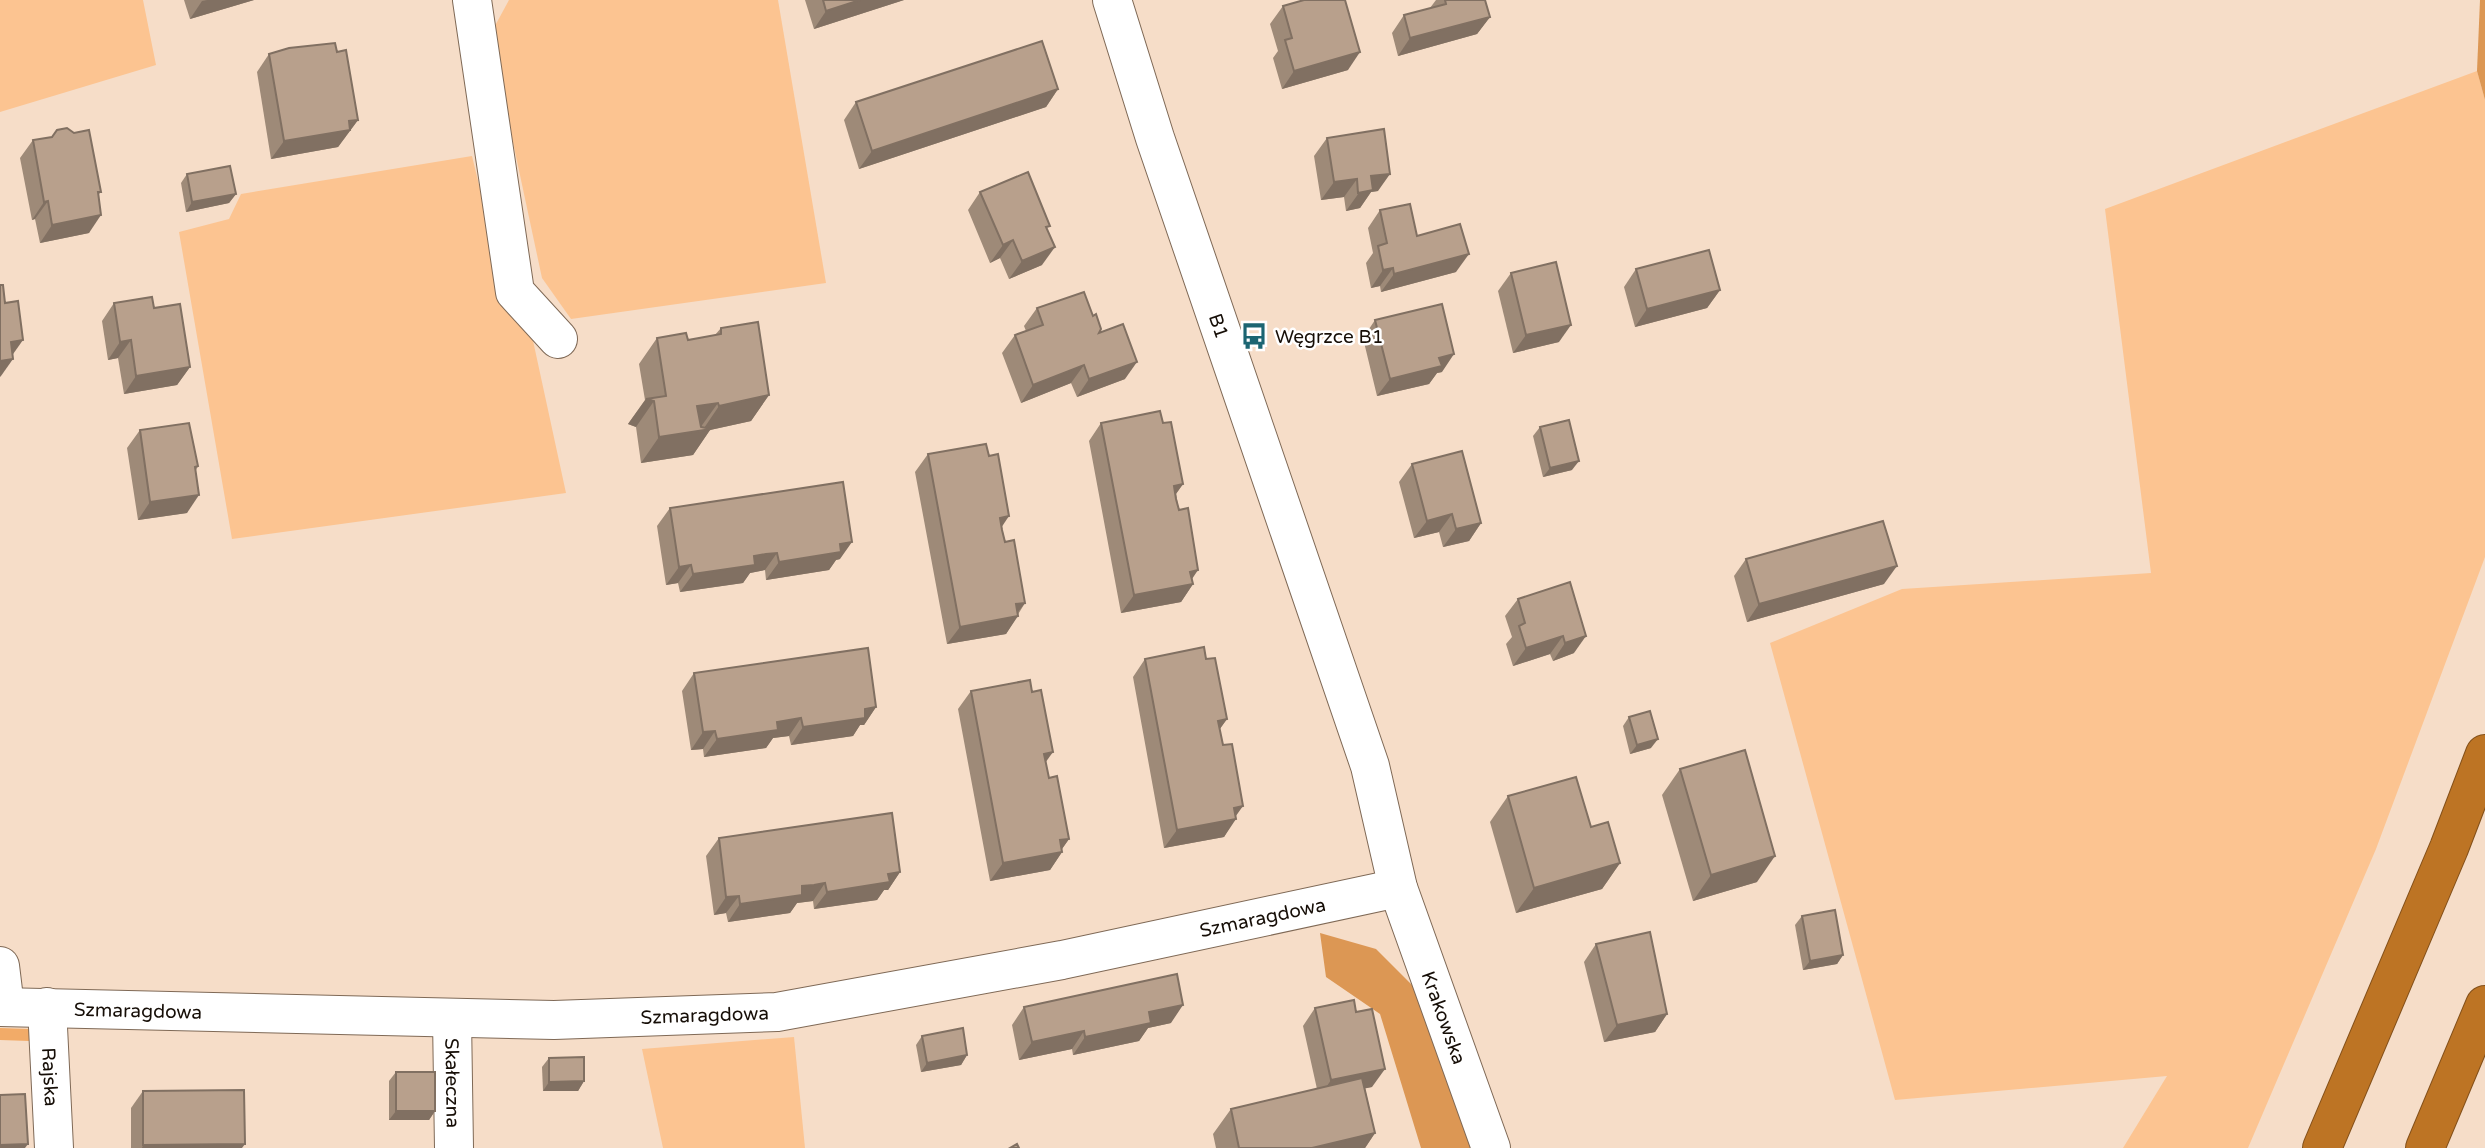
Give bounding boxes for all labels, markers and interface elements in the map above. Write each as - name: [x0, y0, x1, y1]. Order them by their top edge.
- street label: B1: [1204, 311, 1233, 342]
- bus stop icon: Węgrzce B1: [1239, 321, 1269, 351]
- place label: Węgrzce B1: [1275, 326, 1384, 348]
- street label: Szmaragdowa: [1198, 894, 1328, 942]
- street label: Krakowska: [1417, 968, 1470, 1067]
- street label: Szmaragdowa: [74, 999, 202, 1024]
- street label: Szmaragdowa: [640, 1002, 769, 1029]
- street label: Skałeczna: [440, 1038, 464, 1128]
- street label: Rajska: [37, 1047, 62, 1107]

